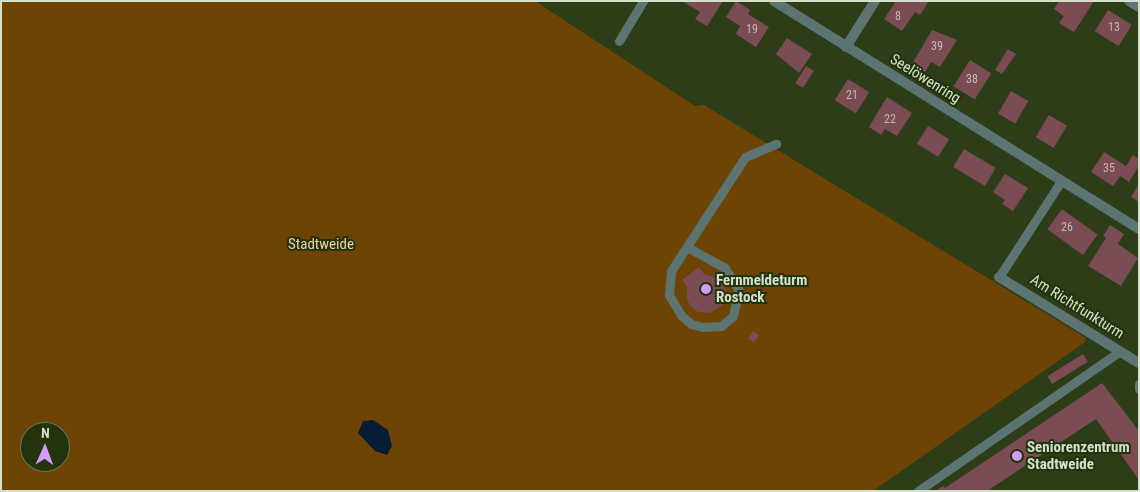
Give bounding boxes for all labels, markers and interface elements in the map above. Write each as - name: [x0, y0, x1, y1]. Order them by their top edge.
- house number: 8: [895, 10, 901, 24]
- house number: 13: [1108, 21, 1120, 35]
- house number: 19: [746, 23, 758, 37]
- house number: 39: [931, 40, 943, 54]
- street label: Seelöwenring: [887, 50, 963, 108]
- house number: 38: [966, 73, 978, 87]
- house number: 21: [846, 89, 858, 103]
- house number: 22: [884, 113, 896, 127]
- house number: 35: [1103, 162, 1115, 176]
- house number: 26: [1061, 221, 1073, 235]
- park label: Stadtweide: [288, 236, 354, 254]
- place label: Fernmeldeturm Rostock: [716, 271, 807, 306]
- street label: Am Richtfunkturm: [1027, 271, 1127, 343]
- marker: Fernmeldeturm Rostock: [700, 283, 712, 295]
- north arrow: [20, 422, 70, 472]
- text: N: [41, 425, 50, 441]
- place label: Seniorenzentrum Stadtweide: [1027, 438, 1130, 473]
- marker: Seniorenzentrum Stadtweide: [1011, 450, 1023, 462]

